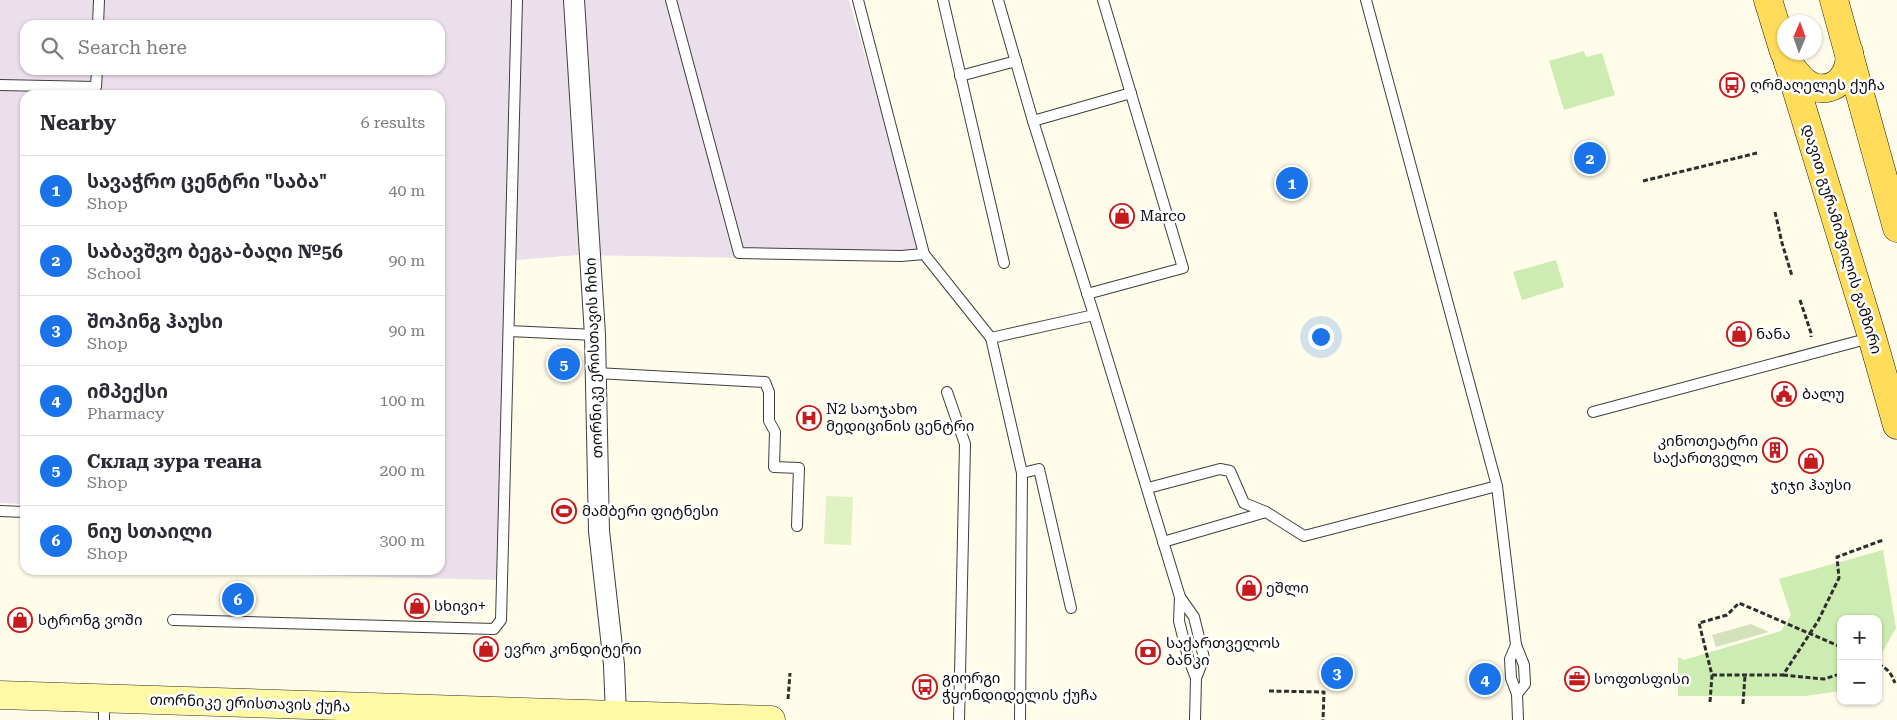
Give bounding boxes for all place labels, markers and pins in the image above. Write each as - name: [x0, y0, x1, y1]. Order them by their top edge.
- bus stop icon: ღრმაღელეს ქუჩა: [1719, 72, 1745, 98]
- place label: ღრმაღელეს ქუჩა: [1750, 76, 1885, 94]
- pin: 2: [1574, 139, 1606, 177]
- pin: 1: [1276, 164, 1308, 202]
- shop icon: Marco: [1109, 203, 1135, 229]
- place label: Marco: [1140, 207, 1186, 225]
- shop icon: ნანა: [1726, 321, 1752, 347]
- place label: ნანა: [1756, 325, 1791, 343]
- pin: 5: [548, 345, 580, 383]
- public building icon: ბალუ: [1771, 381, 1797, 407]
- place label: ბალუ: [1802, 385, 1845, 403]
- place label: N2 საოჯახო მედიცინის ცენტრი: [826, 400, 974, 435]
- hospital icon: N2 საოჯახო მედიცინის ცენტრი: [796, 405, 822, 431]
- place label: კინოთეატრი საქართველო: [1653, 432, 1758, 467]
- building icon: კინოთეატრი საქართველო: [1762, 437, 1788, 463]
- shop icon: ჯიჯი ჰაუსი: [1798, 448, 1824, 474]
- place label: ჯიჯი ჰაუსი: [1771, 476, 1851, 494]
- sports icon: მამბერი ფიტნესი: [551, 498, 577, 524]
- place label: მამბერი ფიტნესი: [582, 502, 719, 520]
- shop icon: ეშლი: [1236, 575, 1262, 601]
- place label: ეშლი: [1266, 579, 1309, 597]
- pin: 6: [222, 580, 254, 618]
- shop icon: სხივი+: [404, 593, 430, 619]
- place label: სხივი+: [434, 597, 486, 615]
- shop icon: სტრონგ ვოში: [7, 607, 33, 633]
- place label: სტრონგ ვოში: [38, 611, 143, 629]
- place label: საქართველოს ბანკი: [1166, 634, 1280, 669]
- shop icon: ევრო კონდიტერი: [473, 636, 499, 662]
- bank icon: საქართველოს ბანკი: [1135, 639, 1161, 665]
- place label: ევრო კონდიტერი: [504, 640, 642, 658]
- pin: 3: [1321, 654, 1353, 692]
- pin: 4: [1469, 660, 1501, 698]
- office icon: სოფთსფისი: [1564, 666, 1590, 692]
- place label: გიორგი ჭყონდიდელის ქუჩა: [942, 669, 1097, 704]
- place label: სოფთსფისი: [1594, 670, 1690, 688]
- bus stop icon: გიორგი ჭყონდიდელის ქუჩა: [912, 674, 938, 700]

